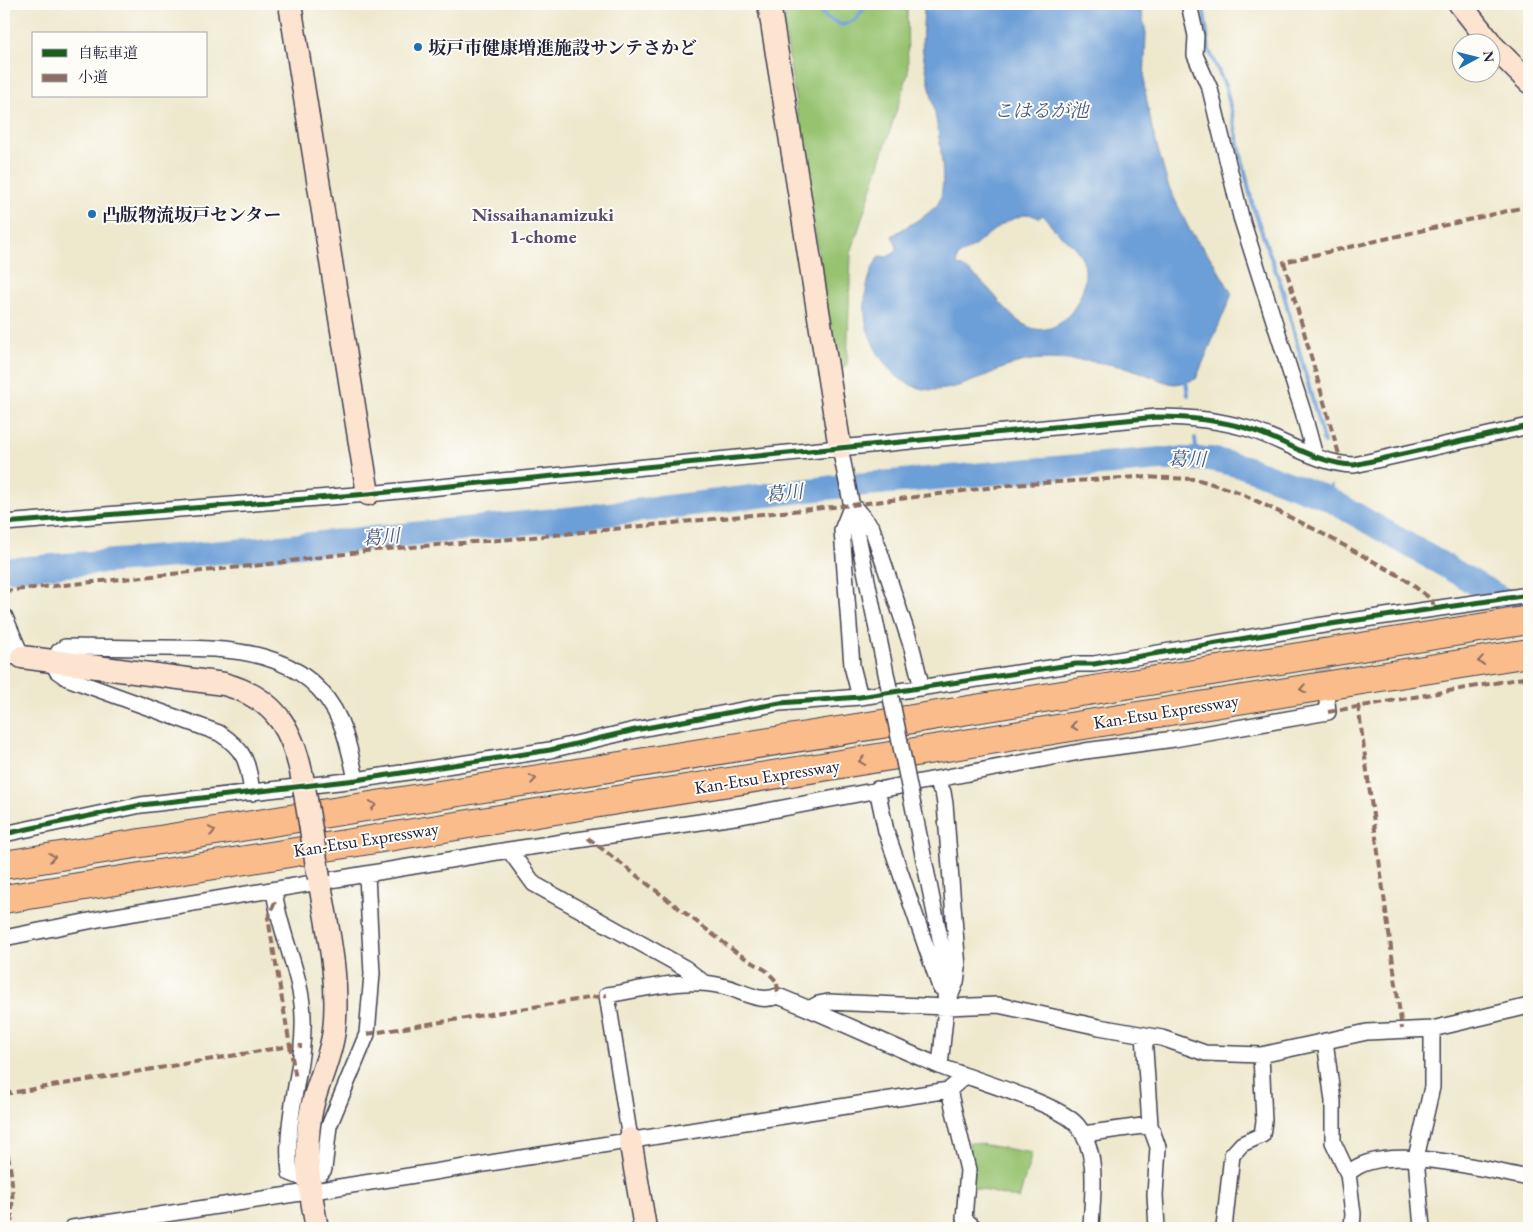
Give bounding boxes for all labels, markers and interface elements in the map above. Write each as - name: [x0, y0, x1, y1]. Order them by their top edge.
- legend: [32, 32, 208, 98]
- north arrow: [1450, 32, 1500, 82]
- place label: 坂戸市健康増進施設サンテさかど: [428, 36, 697, 59]
- marker: 坂戸市健康増進施設サンテさかど: [412, 41, 424, 53]
- text: 自転車道: [78, 43, 138, 62]
- text: N: [1479, 50, 1499, 64]
- text: 小道: [78, 67, 108, 86]
- water label: こはるが池: [993, 98, 1090, 123]
- district label: Nissaihanamizuki 1-chome: [472, 202, 614, 249]
- place label: 凸版物流坂戸センター: [102, 203, 281, 226]
- marker: 凸版物流坂戸センター: [86, 208, 98, 220]
- water label: 葛川: [1168, 446, 1208, 472]
- water label: 葛川: [764, 478, 806, 507]
- water label: 葛川: [361, 523, 403, 551]
- one-way arrow: [1477, 655, 1485, 665]
- one-way arrow: [1299, 684, 1308, 694]
- street label: Kan-Etsu Expressway: [1092, 688, 1241, 734]
- one-way arrow: [1069, 721, 1078, 731]
- street label: Kan-Etsu Expressway: [693, 753, 842, 799]
- one-way arrow: [857, 755, 866, 765]
- one-way arrow: [529, 775, 537, 785]
- one-way arrow: [368, 801, 377, 811]
- street label: Kan-Etsu Expressway: [292, 816, 441, 862]
- one-way arrow: [209, 826, 217, 837]
- one-way arrow: [47, 852, 56, 862]

